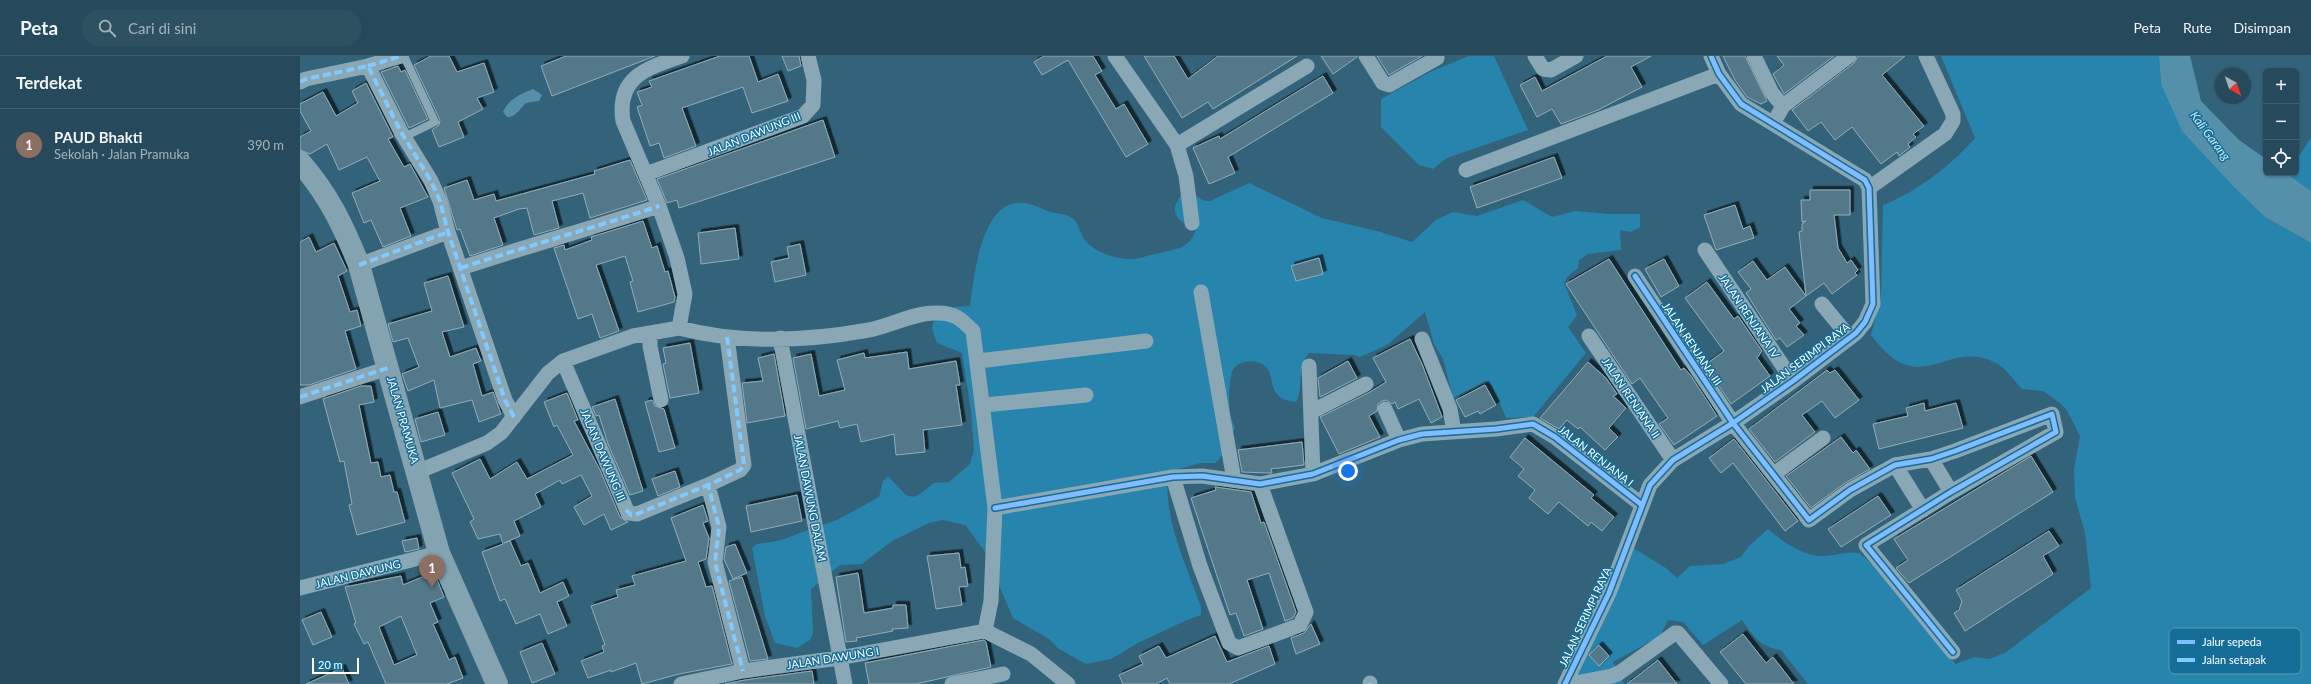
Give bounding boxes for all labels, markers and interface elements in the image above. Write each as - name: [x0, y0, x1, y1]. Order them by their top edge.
- search box: [82, 10, 362, 46]
- text: Peta: [20, 16, 58, 39]
- icon: search: [96, 17, 118, 39]
- text: Cari di sini: [128, 19, 196, 37]
- text: Peta: [2134, 19, 2161, 36]
- text: Rute: [2183, 19, 2212, 36]
- text: Disimpan: [2234, 19, 2291, 36]
- north arrow: [2215, 68, 2251, 104]
- map controls: [2263, 68, 2299, 176]
- button: +: [2263, 68, 2299, 104]
- text: Terdekat: [16, 72, 82, 93]
- button: −: [2263, 104, 2299, 140]
- water label: Kali Garang: [2187, 108, 2234, 163]
- street label: JALAN DAWUNG III: [705, 109, 802, 158]
- text: PAUD Bhakti: [54, 128, 142, 146]
- text: 1: [25, 137, 33, 153]
- text: 390 m: [247, 137, 284, 153]
- button: locate: [2263, 140, 2299, 176]
- text: Sekolah · Jalan Pramuka: [54, 146, 190, 162]
- street label: JALAN RENJANA IV: [1716, 271, 1783, 361]
- street label: JALAN RENJANA III: [1660, 300, 1725, 388]
- street label: JALAN SERIMPI RAYA: [1757, 319, 1852, 395]
- street label: JALAN RENJANA II: [1600, 355, 1663, 440]
- street label: JALAN PRAMUKA: [385, 375, 422, 466]
- street label: JALAN DAWUNG III: [578, 407, 629, 503]
- street label: JALAN RENJANA I: [1556, 422, 1636, 489]
- street label: JALAN DAWUNG DALAM: [792, 433, 829, 562]
- your location: [1338, 461, 1358, 481]
- pin: 1: [419, 555, 445, 588]
- street label: JALAN DAWUNG: [314, 557, 402, 590]
- street label: JALAN SERIMPI RAYA: [1556, 564, 1614, 669]
- legend: [2169, 628, 2301, 674]
- text: Jalur sepeda: [2202, 635, 2261, 648]
- street label: JALAN DAWUNG I: [786, 644, 880, 671]
- text: Jalan setapak: [2202, 653, 2266, 666]
- scale bar: [312, 656, 359, 675]
- text: 20 m: [318, 658, 343, 671]

